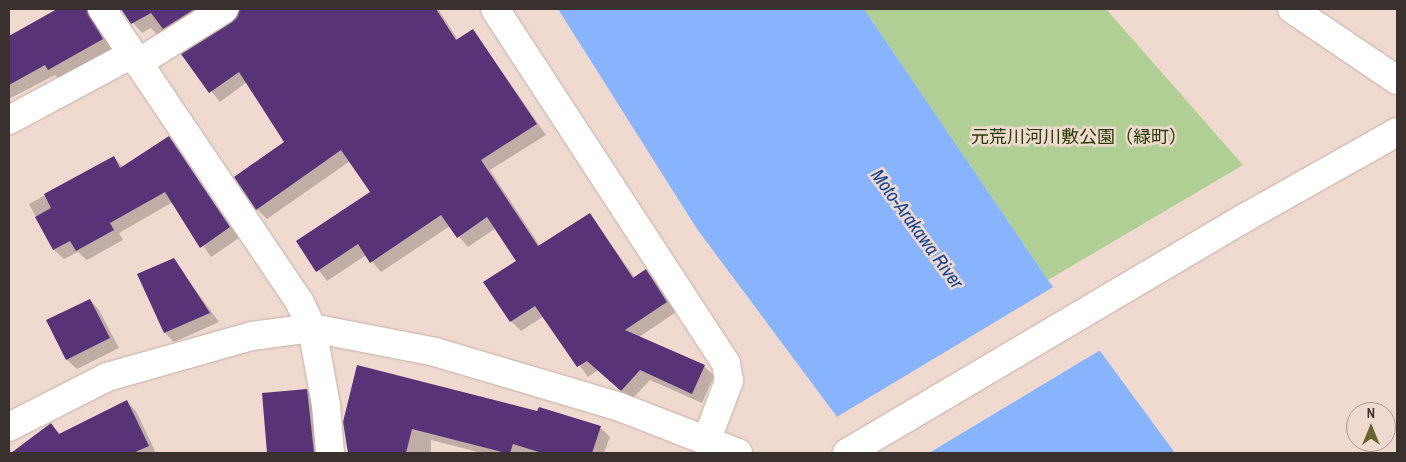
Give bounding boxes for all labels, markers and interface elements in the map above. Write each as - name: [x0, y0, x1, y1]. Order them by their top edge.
- park label: 元荒川河川敷公園（緑町）: [971, 126, 1187, 148]
- water label: Moto-Arakawa River: [866, 165, 968, 293]
- north arrow: [1346, 402, 1396, 452]
- text: N: [1367, 404, 1375, 422]

